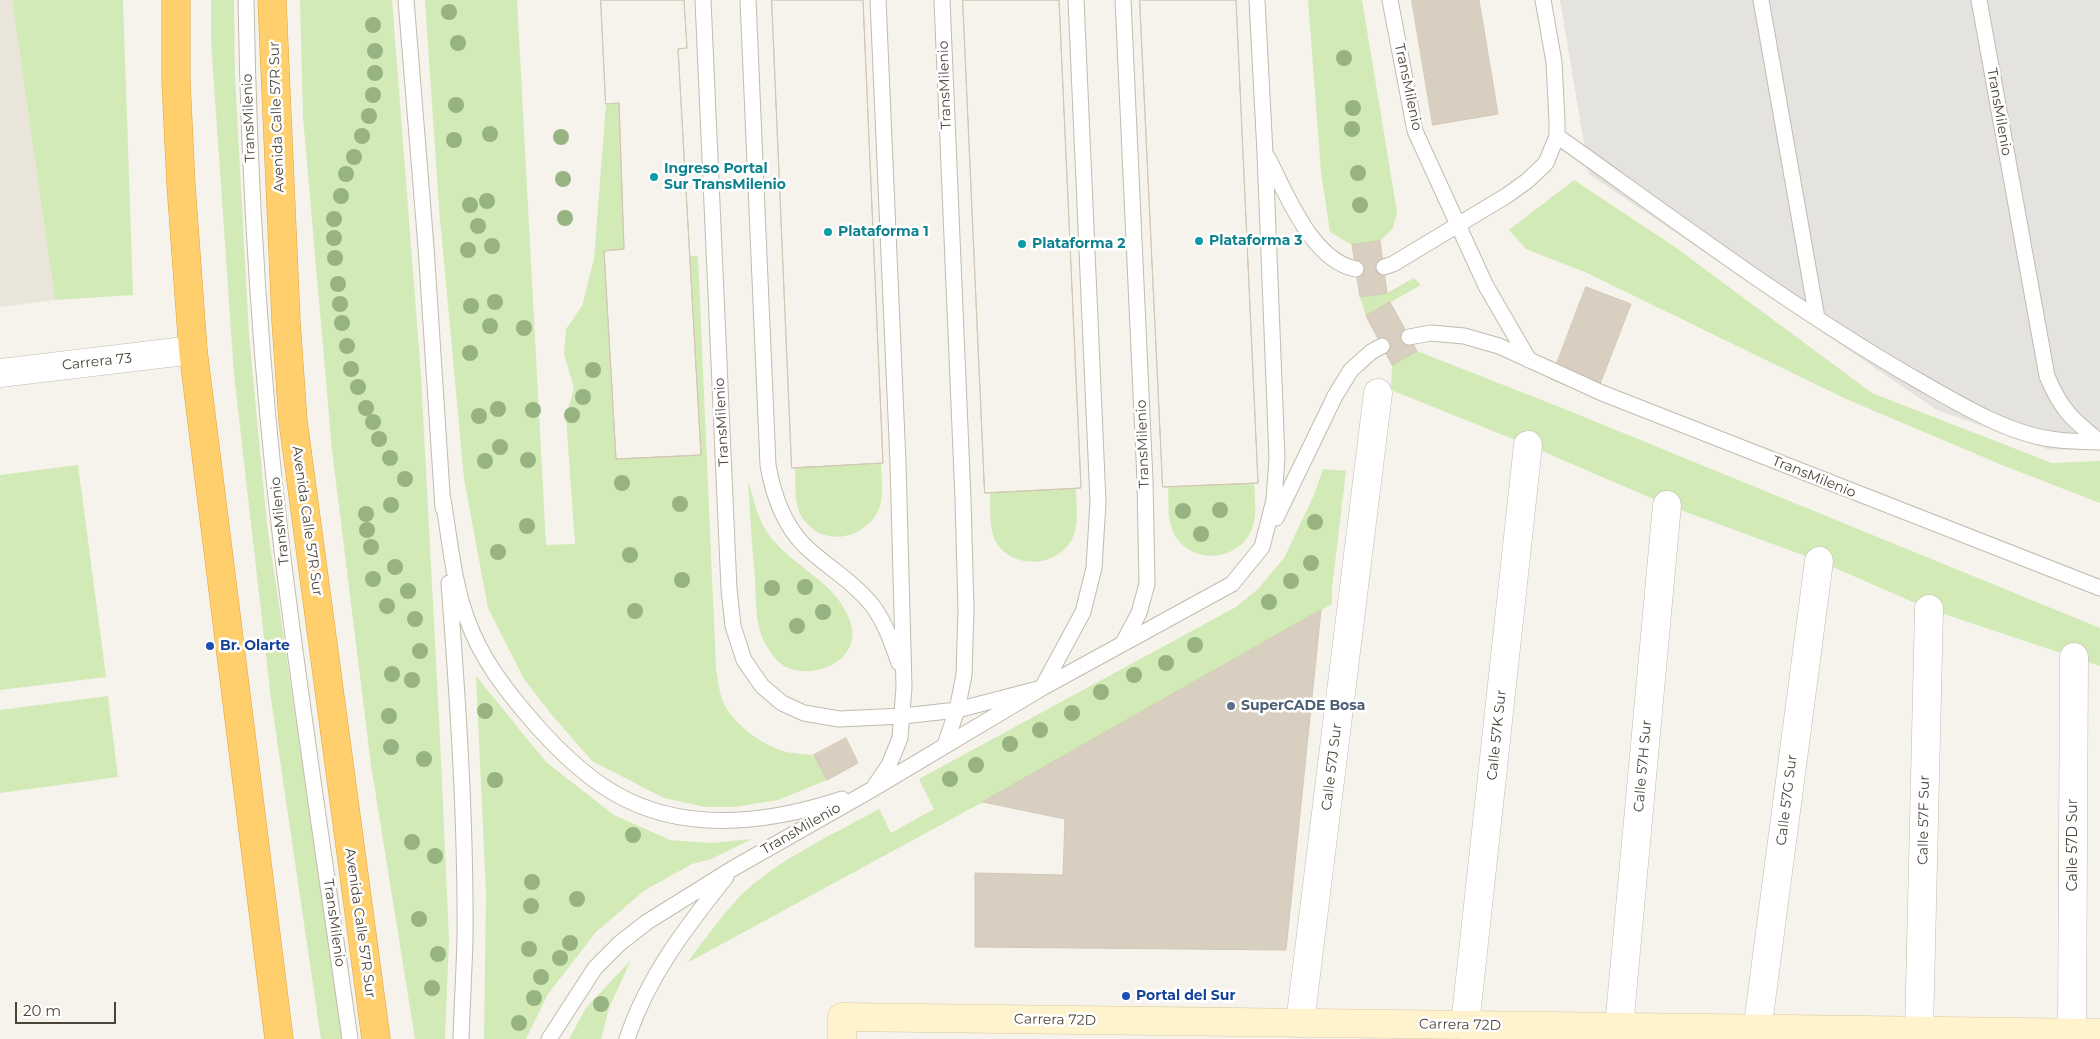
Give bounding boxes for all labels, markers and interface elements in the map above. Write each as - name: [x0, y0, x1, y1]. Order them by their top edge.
- street label: TransMilenio: [935, 40, 955, 130]
- street label: Avenida Calle 57R Sur: [266, 41, 288, 193]
- street label: TransMilenio: [1391, 42, 1425, 132]
- street label: TransMilenio: [1983, 67, 2015, 157]
- street label: TransMilenio: [239, 73, 259, 163]
- place label: Ingreso Portal Sur TransMilenio: [664, 161, 786, 193]
- marker: Ingreso Portal Sur TransMilenio: [648, 171, 660, 183]
- place label: Plataforma 1: [838, 224, 929, 240]
- marker: Plataforma 1: [822, 226, 834, 238]
- place label: Plataforma 3: [1209, 233, 1303, 249]
- marker: Plataforma 3: [1193, 235, 1205, 247]
- place label: Plataforma 2: [1032, 236, 1126, 252]
- marker: Plataforma 2: [1016, 238, 1028, 250]
- street label: Carrera 73: [61, 350, 133, 374]
- street label: TransMilenio: [711, 377, 733, 467]
- street label: TransMilenio: [1133, 399, 1153, 489]
- street label: Avenida Calle 57R Sur: [288, 445, 326, 597]
- street label: TransMilenio: [1770, 453, 1858, 501]
- street label: TransMilenio: [267, 476, 293, 566]
- place label: Br. Olarte: [220, 638, 290, 654]
- marker: Br. Olarte: [204, 640, 216, 652]
- street label: Calle 57K Sur: [1484, 689, 1510, 781]
- place label: SuperCADE Bosa: [1241, 698, 1365, 714]
- marker: SuperCADE Bosa: [1225, 700, 1237, 712]
- street label: Calle 57H Sur: [1631, 719, 1655, 813]
- street label: Calle 57J Sur: [1318, 722, 1346, 812]
- street label: Calle 57G Sur: [1773, 754, 1801, 846]
- street label: Calle 57F Sur: [1915, 775, 1933, 865]
- street label: Calle 57D Sur: [2065, 799, 2081, 891]
- street label: TransMilenio: [758, 800, 844, 858]
- street label: Avenida Calle 57R Sur: [341, 847, 379, 999]
- street label: TransMilenio: [320, 878, 348, 968]
- place label: Portal del Sur: [1136, 988, 1235, 1004]
- marker: Portal del Sur: [1120, 990, 1132, 1002]
- scale bar: [18, 992, 119, 1024]
- text: 20 m: [23, 1001, 61, 1020]
- street label: Carrera 72D: [1014, 1011, 1096, 1029]
- street label: Carrera 72D: [1419, 1016, 1501, 1034]

